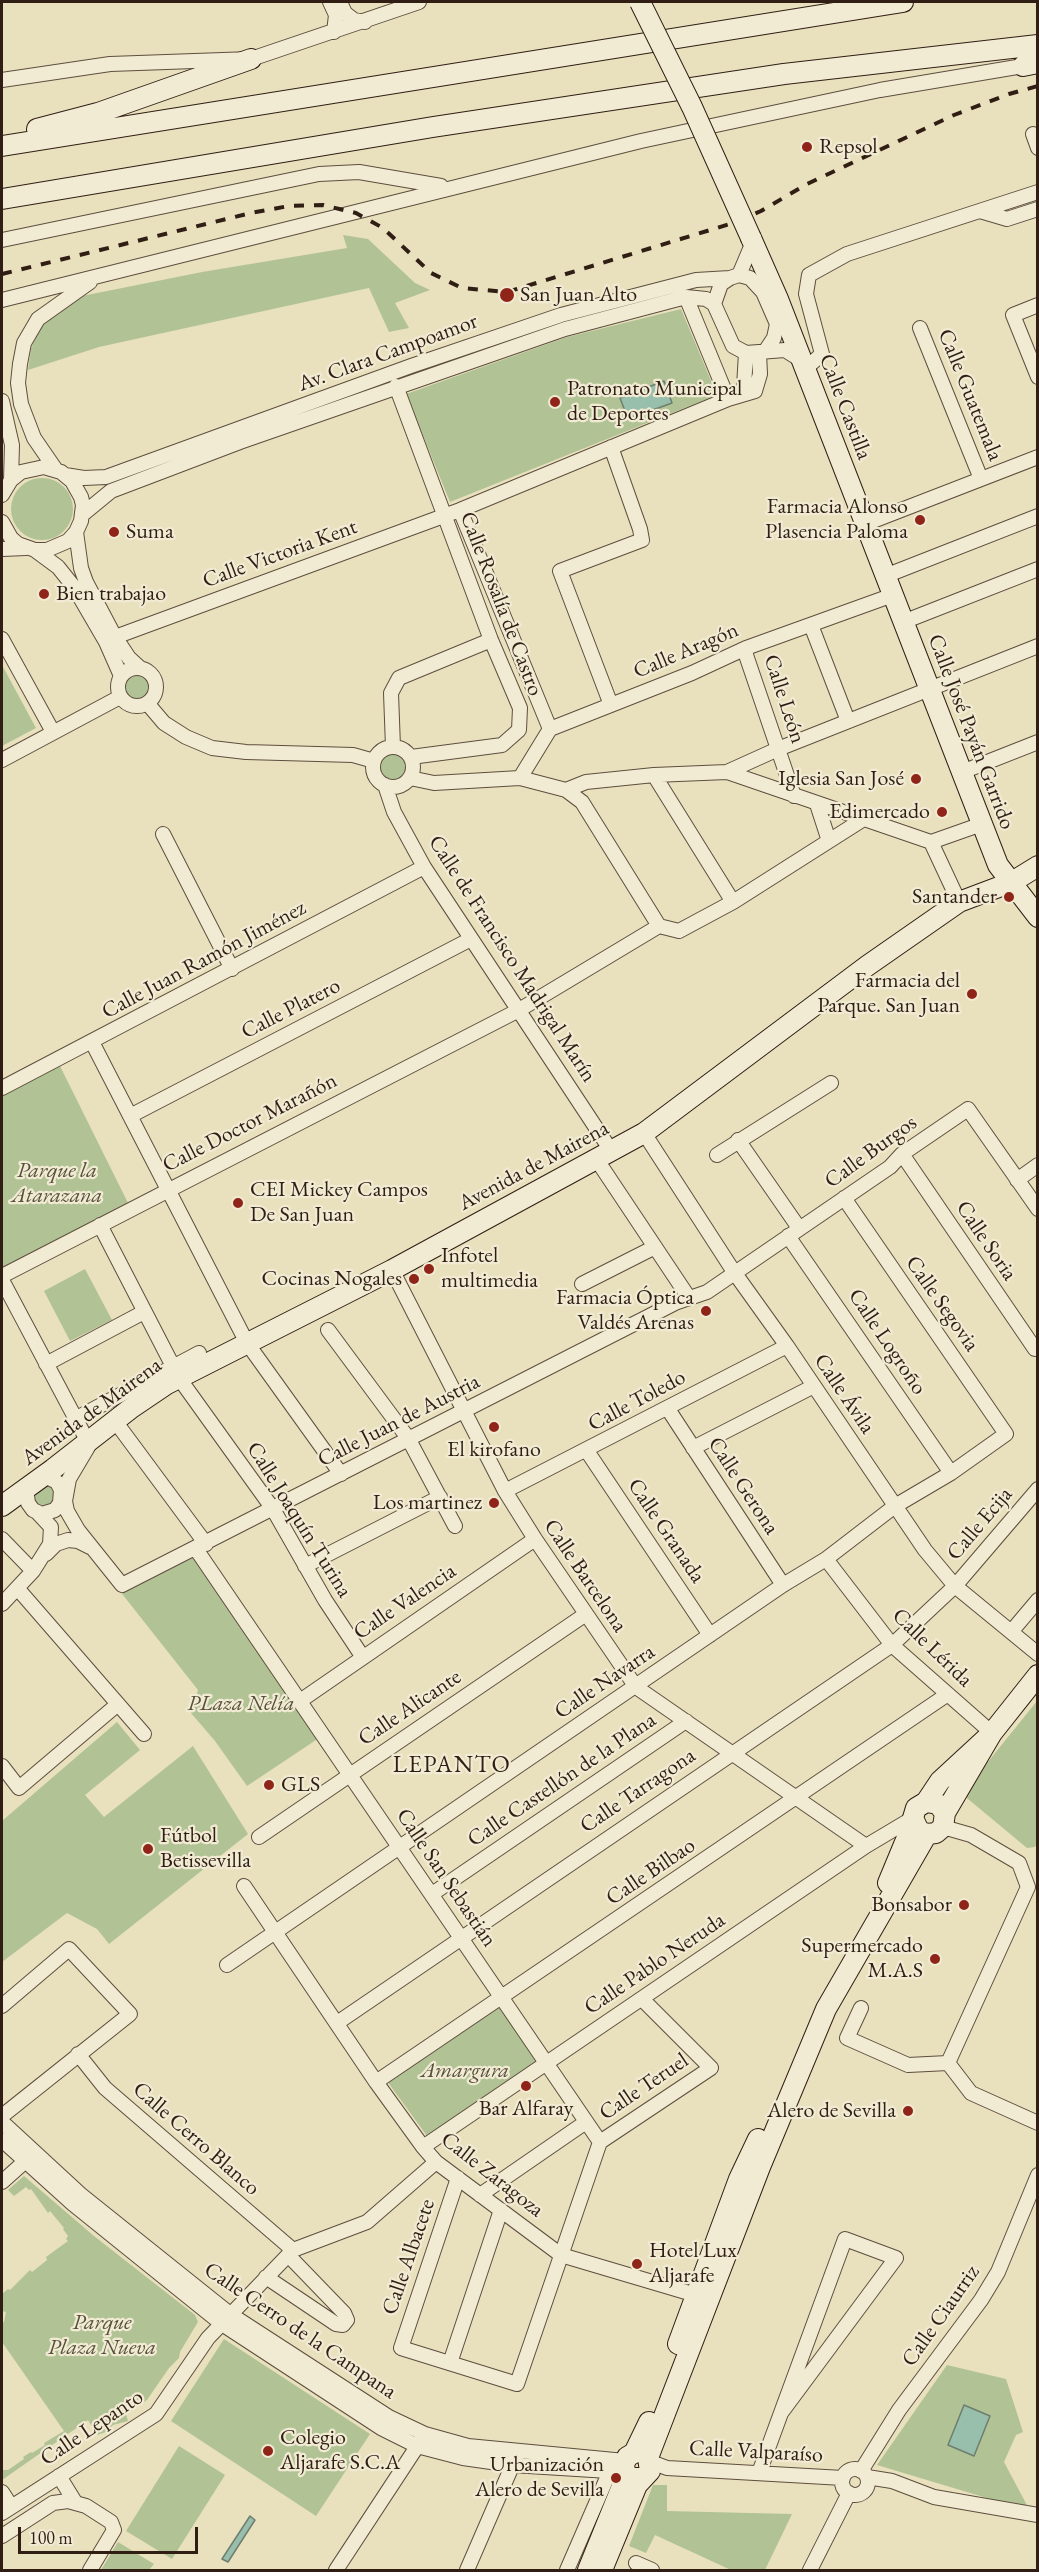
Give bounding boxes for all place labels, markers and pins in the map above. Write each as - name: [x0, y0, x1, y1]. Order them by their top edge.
- place label: Repsol: [819, 134, 878, 160]
- marker: Repsol: [800, 140, 814, 154]
- place label: San Juan Alto: [520, 282, 637, 308]
- marker: San Juan Alto: [498, 286, 516, 304]
- place label: Patronato Municipal de Deportes: [567, 376, 742, 428]
- marker: Patronato Municipal de Deportes: [548, 395, 562, 409]
- place label: Farmacia Alonso Plasencia Paloma: [765, 494, 908, 546]
- marker: Farmacia Alonso Plasencia Paloma: [913, 513, 927, 527]
- place label: Suma: [126, 519, 174, 545]
- marker: Suma: [107, 525, 121, 539]
- place label: Bien trabajao: [56, 581, 166, 607]
- marker: Bien trabajao: [37, 587, 51, 601]
- place label: Iglesia San José: [778, 766, 904, 792]
- marker: Iglesia San José: [909, 772, 923, 786]
- place label: Edimercado: [829, 799, 930, 825]
- marker: Edimercado: [935, 805, 949, 819]
- place label: Santander: [912, 884, 997, 910]
- marker: Santander: [1002, 890, 1016, 904]
- place label: Farmacia del Parque. San Juan: [817, 968, 960, 1020]
- marker: Farmacia del Parque. San Juan: [965, 987, 979, 1001]
- place label: CEI Mickey Campos De San Juan: [250, 1177, 428, 1228]
- marker: CEI Mickey Campos De San Juan: [231, 1196, 245, 1210]
- place label: Infotel multimedia: [441, 1243, 538, 1294]
- marker: Infotel multimedia: [422, 1262, 436, 1276]
- place label: Cocinas Nogales: [262, 1266, 402, 1292]
- marker: Cocinas Nogales: [407, 1272, 421, 1286]
- place label: Farmacia Óptica Valdés Arenas: [556, 1285, 694, 1336]
- marker: Farmacia Óptica Valdés Arenas: [699, 1304, 713, 1318]
- marker: El kirofano: [487, 1420, 501, 1434]
- place label: El kirofano: [447, 1437, 541, 1463]
- place label: Los martinez: [373, 1490, 482, 1516]
- marker: Los martinez: [487, 1496, 501, 1510]
- place label: GLS: [281, 1772, 320, 1798]
- marker: GLS: [262, 1778, 276, 1792]
- place label: Fútbol Betissevilla: [160, 1823, 251, 1874]
- marker: Fútbol Betissevilla: [141, 1842, 155, 1856]
- place label: Bonsabor: [871, 1892, 952, 1918]
- marker: Bonsabor: [957, 1898, 971, 1912]
- place label: Supermercado M.A.S: [801, 1933, 923, 1984]
- marker: Supermercado M.A.S: [928, 1952, 942, 1966]
- marker: Bar Alfaray: [519, 2079, 533, 2093]
- place label: Bar Alfaray: [479, 2096, 573, 2122]
- place label: Alero de Sevilla: [767, 2098, 896, 2124]
- marker: Alero de Sevilla: [901, 2104, 915, 2118]
- place label: Hotel Lux Aljarafe: [649, 2238, 737, 2290]
- marker: Hotel Lux Aljarafe: [630, 2257, 644, 2271]
- place label: Colegio Aljarafe S.C.A: [280, 2425, 400, 2476]
- marker: Colegio Aljarafe S.C.A: [261, 2444, 275, 2458]
- place label: Urbanización Alero de Sevilla: [475, 2452, 604, 2504]
- marker: Urbanización Alero de Sevilla: [609, 2471, 623, 2485]

